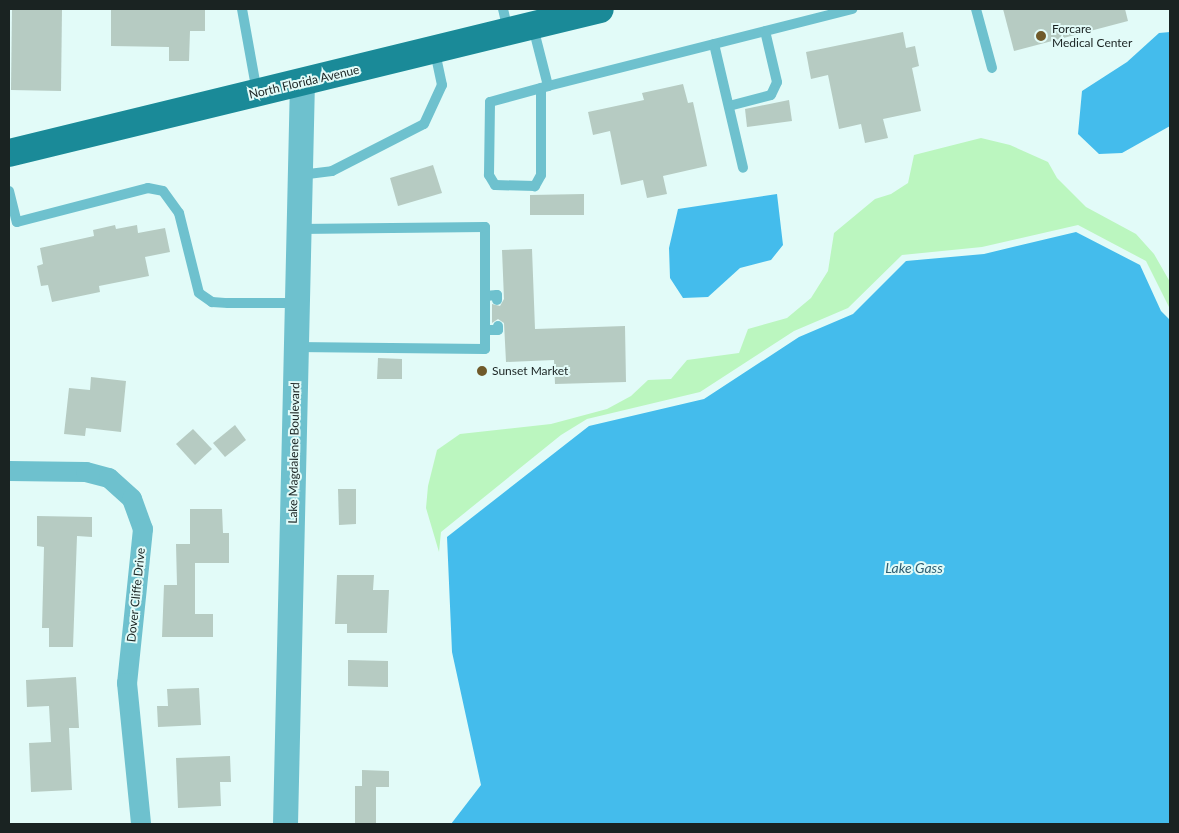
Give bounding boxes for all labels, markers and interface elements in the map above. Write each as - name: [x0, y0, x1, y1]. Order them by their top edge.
- place label: Forcare Medical Center: [1052, 22, 1132, 50]
- marker: Forcare Medical Center: [1034, 29, 1048, 43]
- street label: North Florida Avenue: [247, 62, 361, 102]
- place label: Sunset Market: [492, 364, 568, 378]
- marker: Sunset Market: [476, 365, 488, 377]
- street label: Lake Magdalene Boulevard: [286, 382, 302, 524]
- street label: Dover Cliffe Drive: [124, 547, 148, 643]
- water label: Lake Gass: [885, 560, 943, 576]

